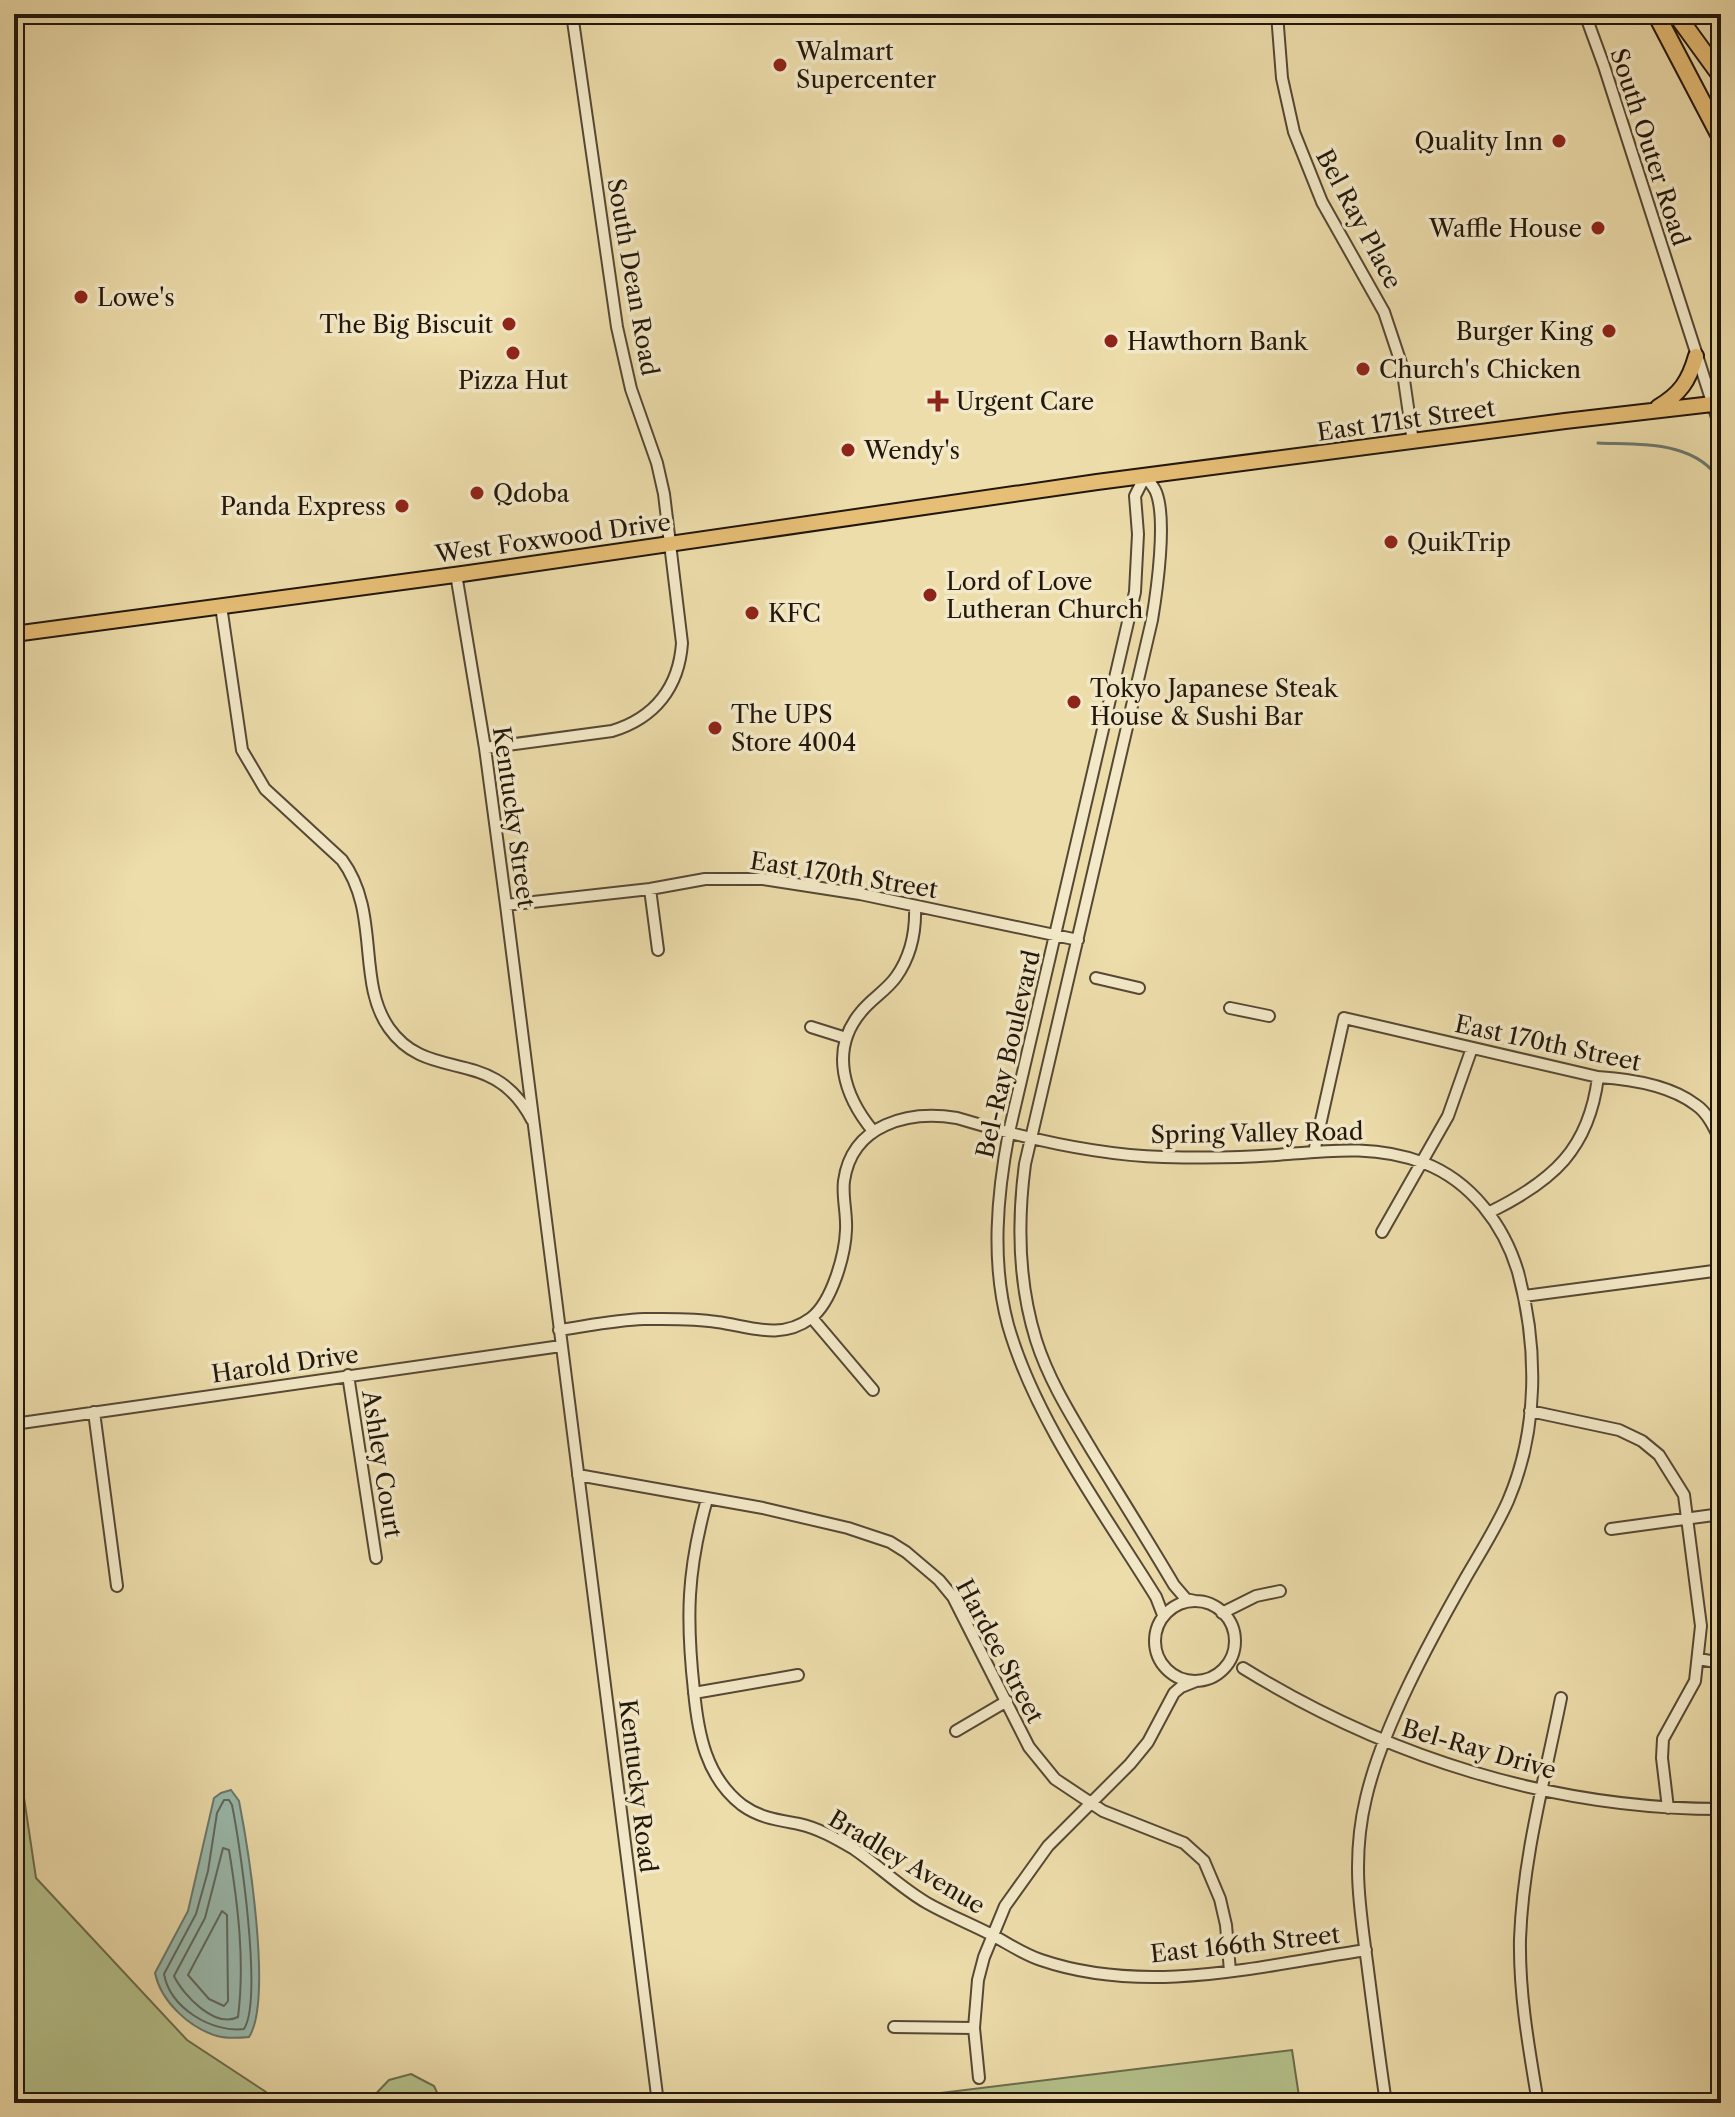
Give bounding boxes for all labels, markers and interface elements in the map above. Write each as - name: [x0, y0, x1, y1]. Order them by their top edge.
- place label: Walmart Supercenter: [795, 37, 936, 94]
- street label: South Outer Road: [1604, 45, 1696, 250]
- marker: Walmart Supercenter: [771, 56, 789, 74]
- place label: Quality Inn: [1415, 127, 1543, 156]
- marker: Quality Inn: [1550, 132, 1568, 150]
- street label: Bel Ray Place: [1310, 144, 1408, 294]
- street label: South Dean Road: [601, 176, 665, 378]
- place label: Waffle House: [1428, 214, 1582, 243]
- marker: Waffle House: [1589, 219, 1607, 237]
- place label: Lowe's: [97, 283, 175, 312]
- marker: Lowe's: [72, 288, 90, 306]
- place label: The Big Biscuit: [320, 310, 494, 339]
- marker: The Big Biscuit: [500, 315, 518, 333]
- place label: Burger King: [1456, 317, 1593, 346]
- marker: Burger King: [1600, 322, 1618, 340]
- place label: Hawthorn Bank: [1127, 327, 1308, 356]
- marker: Hawthorn Bank: [1102, 332, 1120, 350]
- marker: Pizza Hut: [504, 344, 522, 362]
- place label: Church's Chicken: [1379, 355, 1581, 384]
- marker: Church's Chicken: [1354, 360, 1372, 378]
- place label: Pizza Hut: [458, 366, 569, 395]
- place label: Urgent Care: [956, 387, 1094, 416]
- marker: Urgent Care: [927, 390, 949, 412]
- street label: East 171st Street: [1315, 393, 1497, 447]
- place label: Wendy's: [863, 436, 960, 465]
- marker: Wendy's: [839, 441, 857, 459]
- place label: Qdoba: [493, 479, 570, 508]
- marker: Qdoba: [468, 484, 486, 502]
- place label: Panda Express: [220, 492, 386, 521]
- marker: Panda Express: [393, 497, 411, 515]
- street label: West Foxwood Drive: [432, 507, 673, 569]
- place label: QuikTrip: [1407, 528, 1511, 557]
- marker: QuikTrip: [1382, 533, 1400, 551]
- place label: Lord of Love Lutheran Church: [946, 567, 1143, 624]
- marker: Lord of Love Lutheran Church: [921, 586, 939, 604]
- place label: KFC: [768, 599, 821, 628]
- marker: KFC: [743, 604, 761, 622]
- place label: Tokyo Japanese Steak House & Sushi Bar: [1090, 674, 1339, 731]
- marker: Tokyo Japanese Steak House & Sushi Bar: [1065, 693, 1083, 711]
- place label: The UPS Store 4004: [731, 700, 856, 757]
- marker: The UPS Store 4004: [706, 719, 724, 737]
- street label: Kentucky Street: [487, 724, 541, 910]
- street label: East 170th Street: [748, 846, 940, 904]
- street label: Bel-Ray Boulevard: [970, 947, 1046, 1161]
- street label: East 170th Street: [1452, 1009, 1644, 1077]
- street label: Spring Valley Road: [1150, 1117, 1364, 1149]
- street label: Harold Drive: [210, 1339, 360, 1389]
- street label: Ashley Court: [356, 1387, 408, 1540]
- street label: Hardee Street: [950, 1574, 1050, 1728]
- street label: Kentucky Road: [613, 1698, 663, 1875]
- street label: Bel-Ray Drive: [1399, 1713, 1559, 1785]
- street label: Bradley Avenue: [824, 1804, 990, 1920]
- street label: East 166th Street: [1149, 1920, 1342, 1968]

